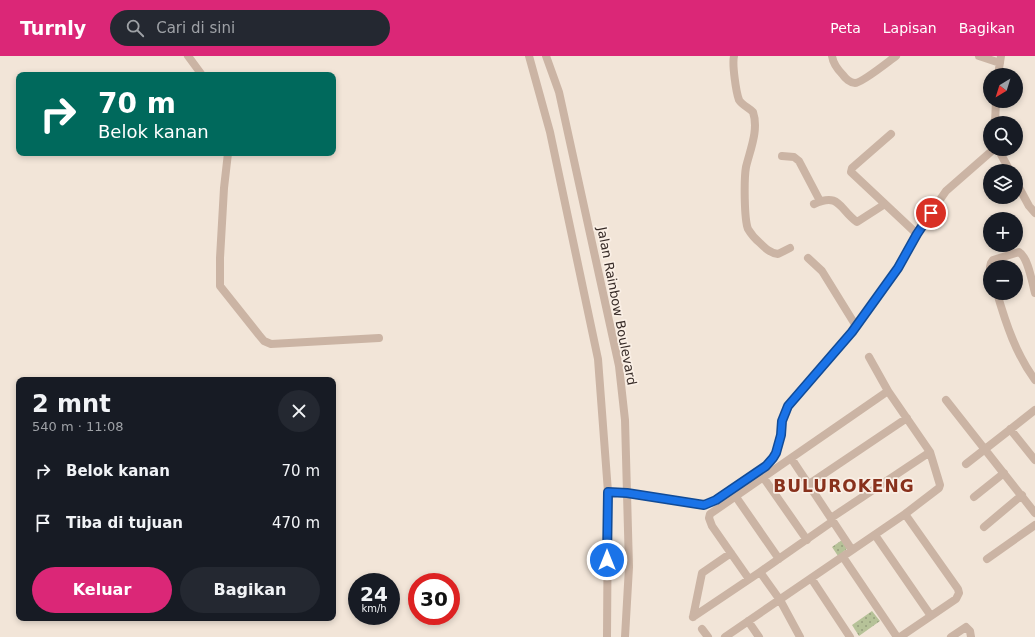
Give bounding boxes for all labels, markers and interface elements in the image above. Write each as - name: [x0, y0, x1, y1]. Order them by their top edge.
- search box: [110, 10, 390, 46]
- text: Turnly: [20, 17, 86, 39]
- icon: search: [124, 17, 146, 39]
- text: Cari di sini: [156, 19, 235, 37]
- text: Peta: [830, 20, 861, 36]
- text: Lapisan: [883, 20, 937, 36]
- text: Bagikan: [959, 20, 1015, 36]
- north arrow: [983, 68, 1023, 108]
- map controls: [983, 68, 1023, 300]
- text: 70 m: [98, 87, 176, 120]
- icon: right: [32, 88, 84, 140]
- button: search: [983, 116, 1023, 156]
- text: Belok kanan: [98, 121, 209, 142]
- button: layers: [983, 164, 1023, 204]
- pin: [914, 196, 948, 230]
- icon: arrive: [920, 202, 942, 224]
- button: +: [983, 212, 1023, 252]
- street label: Jalan Rainbow Boulevard: [594, 225, 640, 386]
- button: −: [983, 260, 1023, 300]
- text: 2 mnt: [32, 390, 111, 418]
- button: close: [278, 390, 320, 432]
- text: 540 m · 11:08: [32, 419, 123, 434]
- icon: right: [32, 460, 54, 482]
- text: Belok kanan: [66, 462, 170, 480]
- text: 70 m: [282, 462, 320, 480]
- district label: BULUROKENG: [773, 476, 915, 496]
- icon: arrive: [32, 512, 54, 534]
- text: Tiba di tujuan: [66, 514, 183, 532]
- text: 470 m: [272, 514, 320, 532]
- position arrow: [586, 539, 628, 581]
- button: Keluar: [32, 567, 172, 613]
- button: Bagikan: [180, 567, 320, 613]
- speed limit sign: 30: [408, 573, 460, 625]
- text: 24: [360, 582, 388, 606]
- text: km/h: [361, 603, 387, 614]

